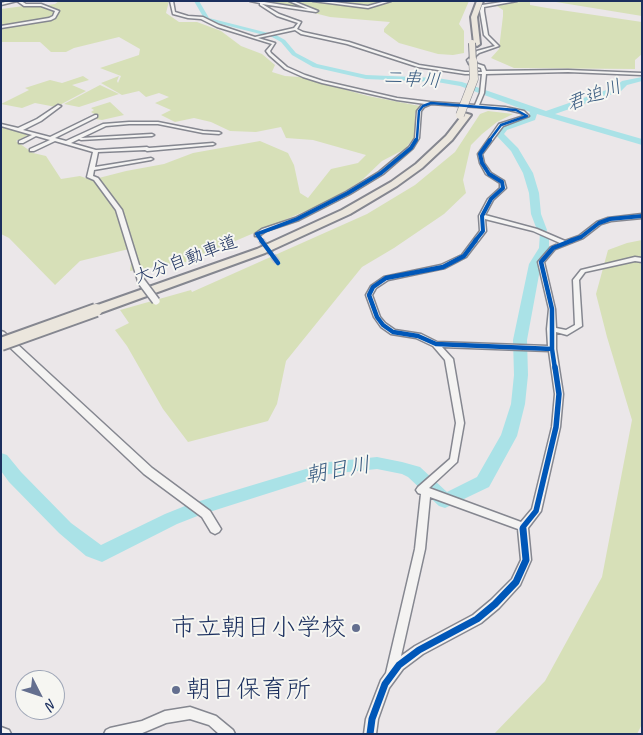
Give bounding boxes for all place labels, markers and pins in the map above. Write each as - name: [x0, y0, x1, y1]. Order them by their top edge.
- place label: 市立朝日小学校: [171, 613, 346, 643]
- marker: 市立朝日小学校: [350, 622, 362, 634]
- place label: 朝日保育所: [186, 675, 311, 705]
- marker: 朝日保育所: [170, 684, 182, 696]

